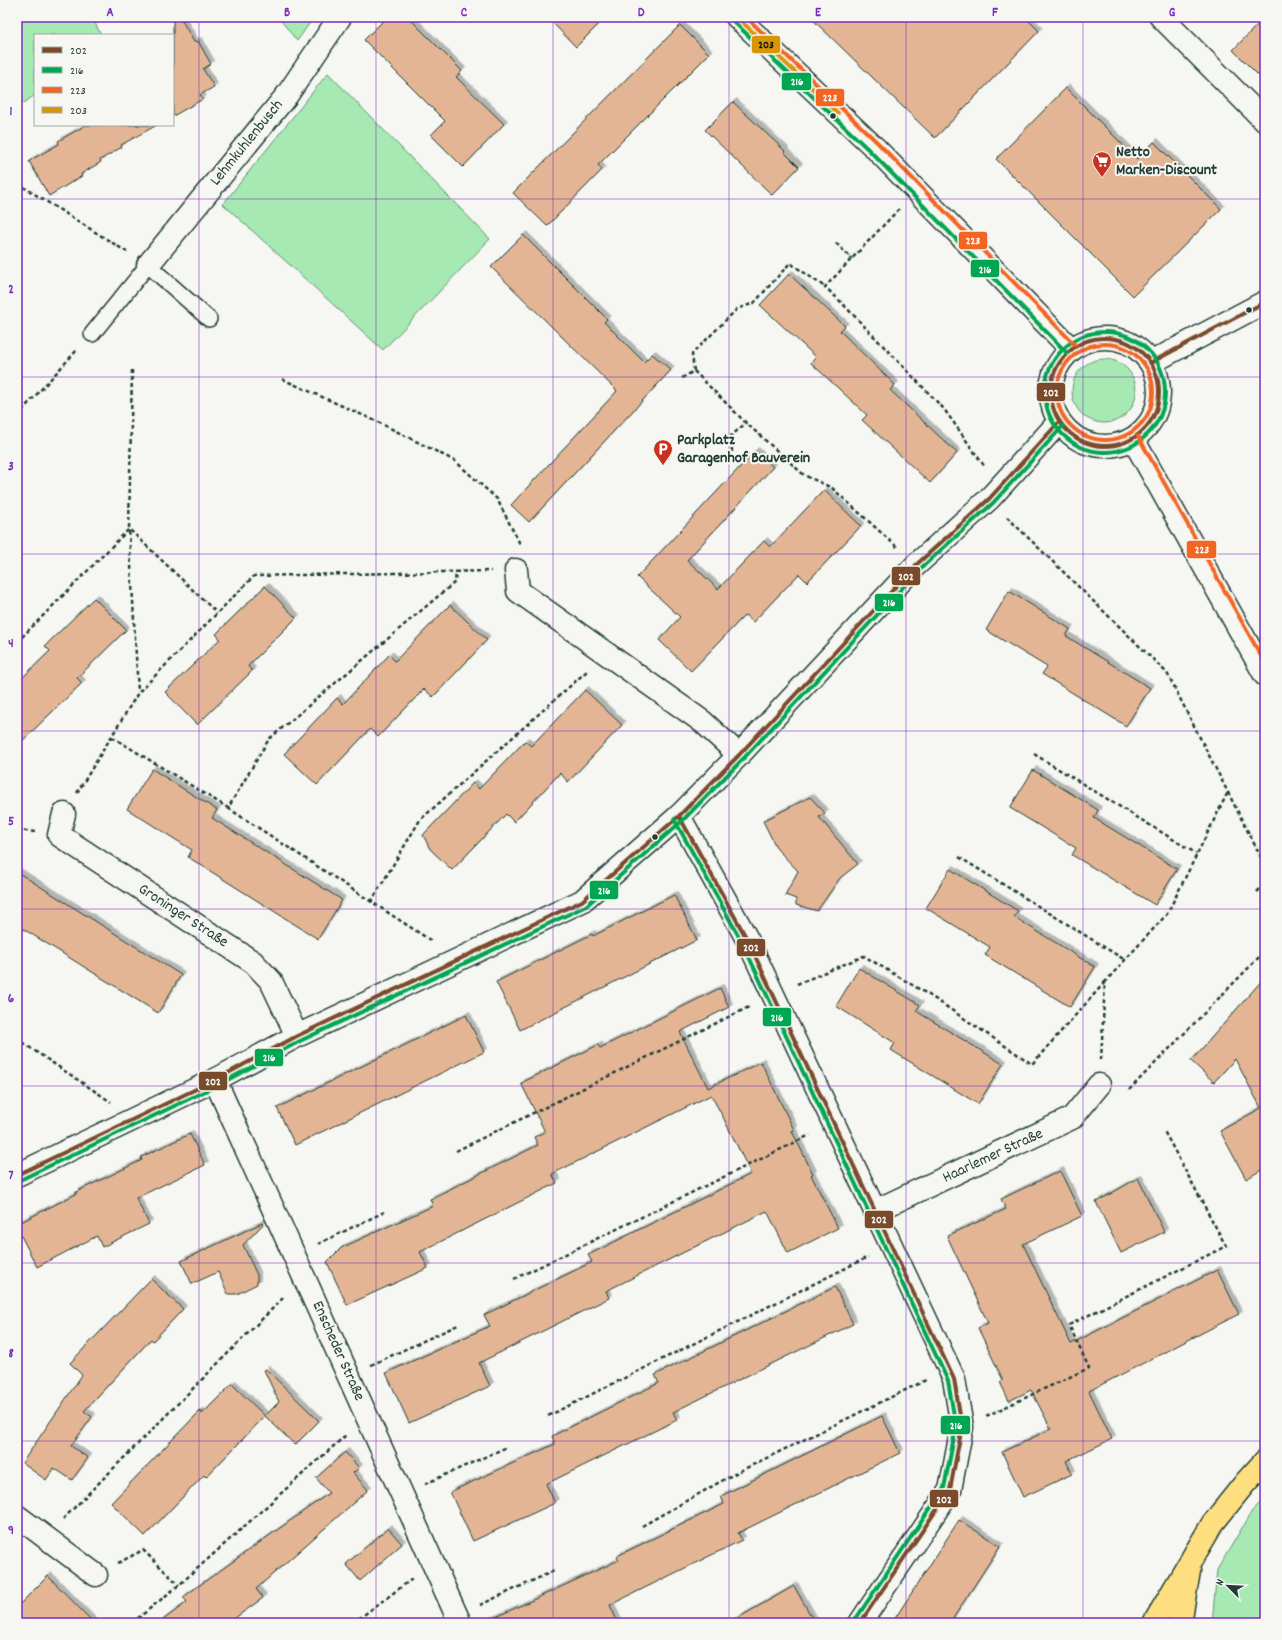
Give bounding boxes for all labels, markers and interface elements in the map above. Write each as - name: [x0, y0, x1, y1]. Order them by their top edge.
- text: A: [106, 4, 114, 23]
- text: B: [284, 4, 290, 23]
- text: C: [461, 4, 468, 23]
- text: D: [638, 4, 645, 23]
- text: E: [815, 4, 822, 23]
- text: F: [992, 4, 998, 23]
- text: G: [1169, 4, 1176, 23]
- legend: [34, 34, 174, 126]
- line badge: 203: [751, 35, 781, 54]
- text: 203: [758, 38, 774, 54]
- text: 202: [70, 43, 87, 60]
- text: 216: [70, 63, 84, 80]
- line badge: 216: [781, 72, 812, 91]
- text: 216: [791, 75, 804, 91]
- text: 223: [70, 83, 86, 100]
- line badge: 223: [815, 88, 845, 107]
- text: 223: [823, 91, 837, 107]
- street label: Lehmkuhlenbusch: [205, 95, 289, 191]
- text: 1: [10, 103, 13, 122]
- text: 203: [70, 103, 87, 120]
- unlabelled marker: [828, 111, 838, 121]
- place label: Netto Marken-Discount: [1116, 141, 1217, 182]
- supermarket icon: Netto Marken-Discount: [1091, 150, 1113, 178]
- line badge: 223: [958, 231, 988, 250]
- text: 223: [966, 234, 980, 250]
- line badge: 216: [970, 259, 1000, 278]
- text: 216: [979, 263, 992, 279]
- text: 2: [8, 281, 14, 300]
- unlabelled marker: [1244, 305, 1254, 315]
- line badge: 202: [1036, 382, 1066, 402]
- text: 202: [1043, 386, 1059, 402]
- place label: Parkplatz Garagenhof Bauverein: [677, 429, 810, 470]
- parking icon: Parkplatz Garagenhof Bauverein: [652, 438, 674, 466]
- text: 3: [8, 458, 14, 477]
- line badge: 223: [1186, 540, 1217, 559]
- text: 223: [1195, 543, 1209, 559]
- line badge: 202: [891, 566, 921, 586]
- text: 202: [898, 570, 914, 586]
- line badge: 216: [874, 593, 904, 612]
- text: 216: [883, 596, 896, 612]
- text: 4: [8, 635, 14, 654]
- text: 5: [8, 813, 14, 832]
- unlabelled marker: [650, 832, 660, 842]
- street label: Groninger Straße: [133, 878, 233, 954]
- line badge: 216: [589, 880, 619, 900]
- text: 216: [598, 884, 611, 900]
- line badge: 202: [736, 938, 766, 957]
- text: 202: [743, 941, 759, 957]
- text: 6: [8, 990, 15, 1009]
- line badge: 216: [762, 1007, 792, 1027]
- text: 216: [771, 1011, 784, 1027]
- line badge: 216: [254, 1048, 284, 1067]
- text: 216: [263, 1051, 276, 1067]
- line badge: 202: [198, 1071, 228, 1091]
- text: 202: [205, 1075, 221, 1091]
- street label: Haarlemer Straße: [939, 1123, 1047, 1189]
- text: 7: [9, 1167, 14, 1186]
- line badge: 202: [864, 1210, 894, 1229]
- text: 202: [871, 1213, 887, 1229]
- street label: Enscheder Straße: [306, 1297, 370, 1405]
- text: 8: [8, 1345, 14, 1364]
- line badge: 216: [940, 1415, 971, 1435]
- text: 216: [950, 1419, 963, 1435]
- line badge: 202: [929, 1489, 959, 1508]
- text: 202: [936, 1493, 952, 1509]
- text: 9: [8, 1522, 14, 1541]
- north arrow: [1208, 1566, 1248, 1606]
- text: N: [1212, 1576, 1229, 1588]

